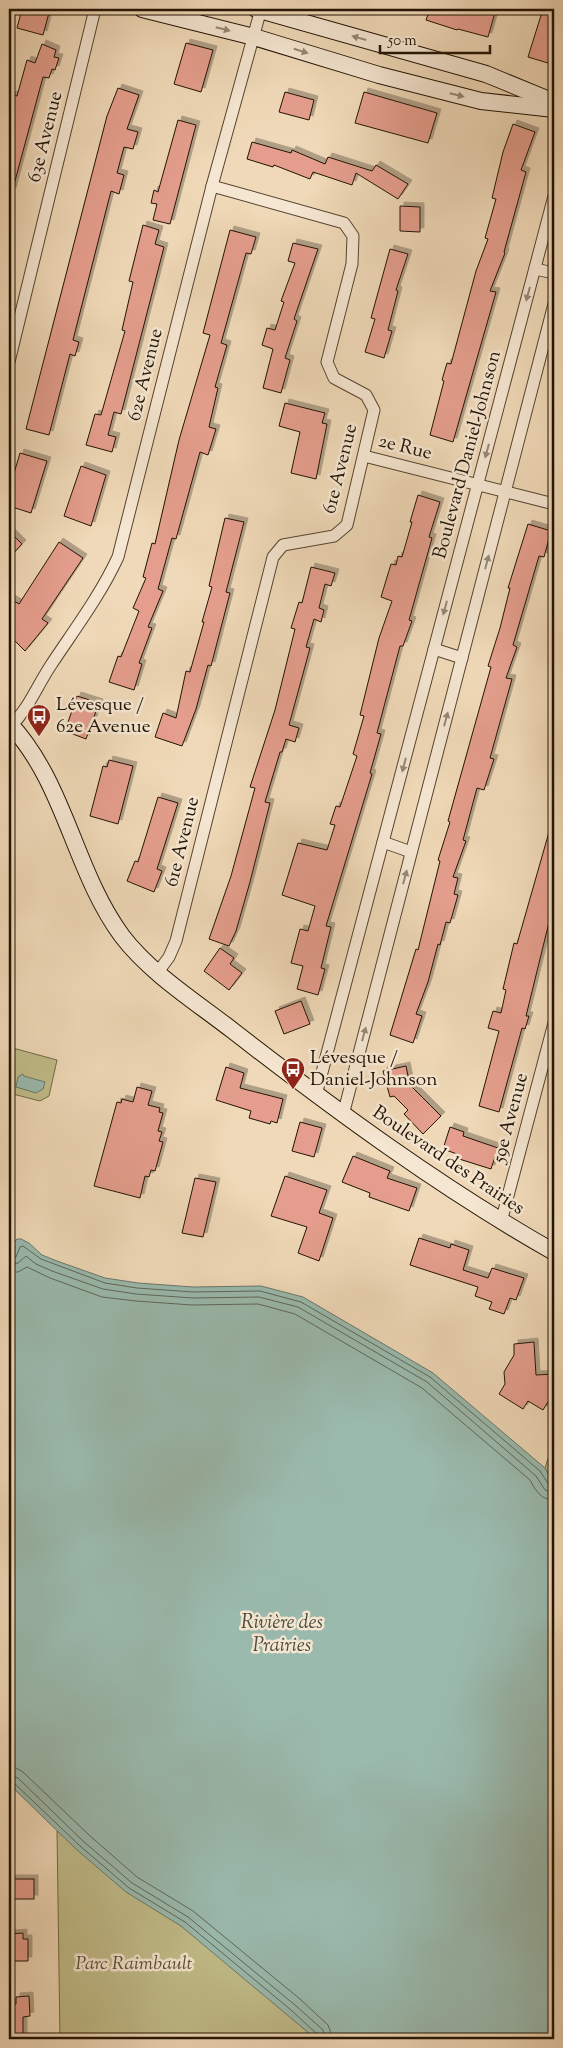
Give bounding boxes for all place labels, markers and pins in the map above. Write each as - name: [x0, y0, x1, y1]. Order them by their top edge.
- place label: Lévesque / 62e Avenue: [56, 692, 151, 741]
- bus stop icon: Lévesque / 62e Avenue: [26, 703, 52, 737]
- place label: Lévesque / Daniel-Johnson: [310, 1045, 437, 1094]
- bus stop icon: Lévesque / Daniel-Johnson: [280, 1056, 306, 1090]

